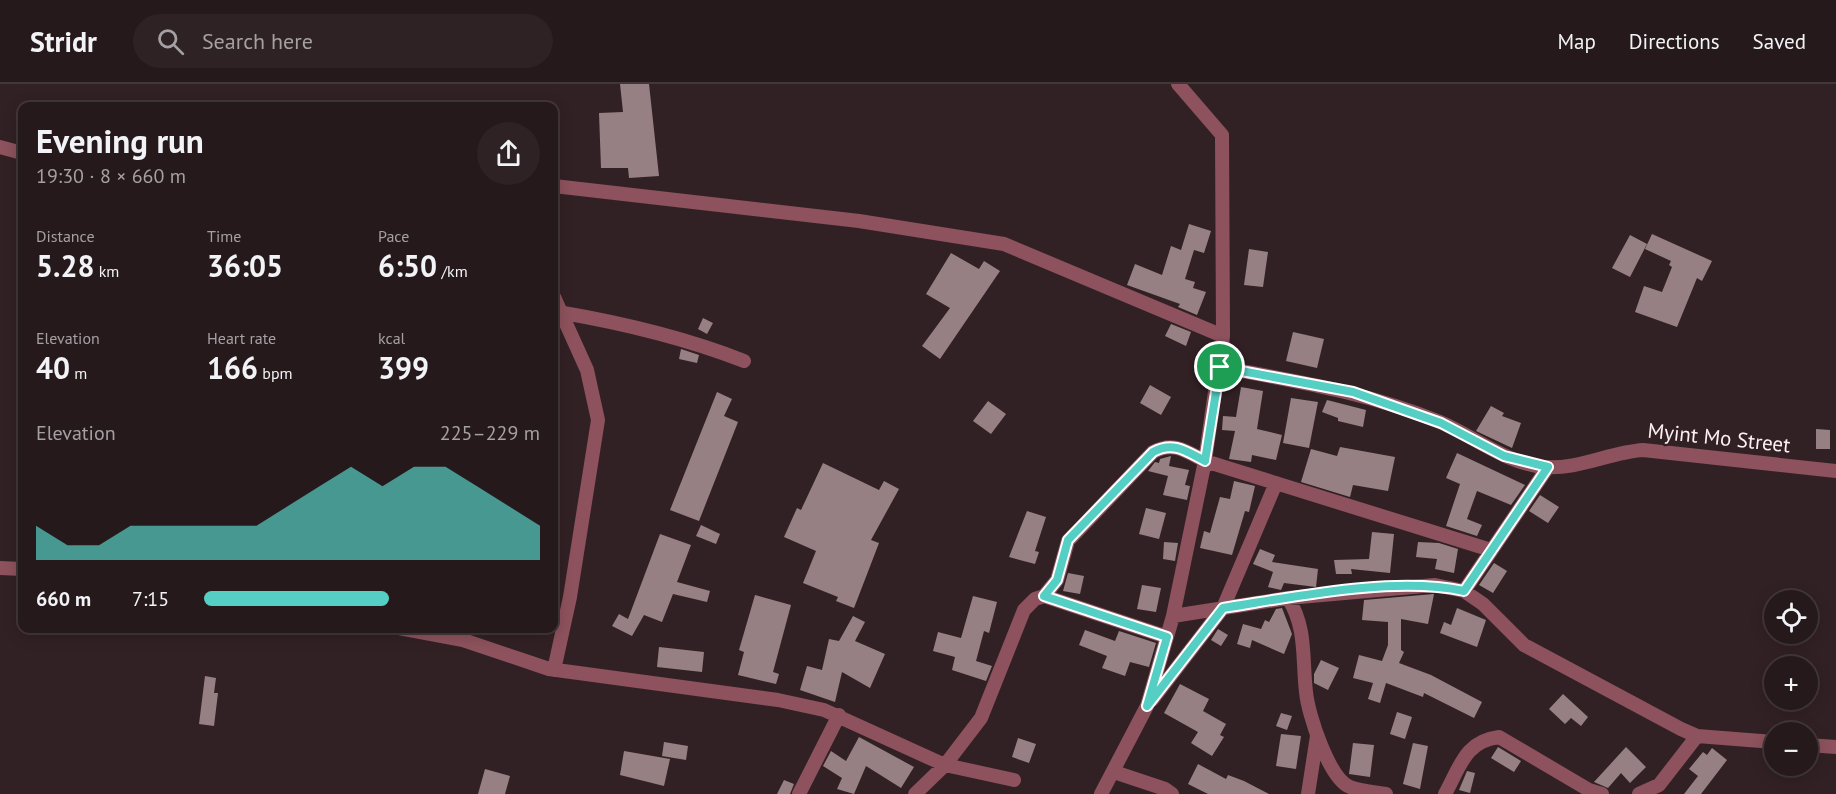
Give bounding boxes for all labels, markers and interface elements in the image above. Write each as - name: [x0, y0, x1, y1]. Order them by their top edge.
- search box: [133, 14, 553, 68]
- text: Stridr: [30, 23, 97, 60]
- icon: search: [154, 25, 187, 58]
- text: Search here: [202, 27, 313, 55]
- text: Map: [1557, 28, 1596, 55]
- text: Directions: [1629, 28, 1720, 55]
- text: Saved: [1753, 28, 1806, 55]
- text: Evening run: [36, 119, 204, 162]
- button: share: [477, 122, 540, 185]
- text: 19:30 · 8 × 660 m: [36, 163, 186, 189]
- text: Distance: [36, 226, 95, 246]
- text: Time: [207, 226, 241, 246]
- text: Pace: [378, 226, 409, 246]
- text: 5.28: [36, 246, 94, 285]
- text: 36:05: [207, 246, 283, 285]
- text: 6:50: [378, 246, 437, 285]
- text: km: [94, 261, 119, 281]
- text: /km: [437, 261, 468, 281]
- text: Elevation: [36, 328, 100, 348]
- text: Heart rate: [207, 328, 276, 348]
- text: kcal: [378, 328, 405, 348]
- pin: [1194, 341, 1245, 392]
- text: 40: [36, 348, 70, 387]
- text: 166: [207, 348, 258, 387]
- text: 399: [378, 348, 429, 387]
- icon: arrive: [1203, 350, 1236, 383]
- text: m: [70, 363, 87, 383]
- text: bpm: [258, 363, 293, 383]
- street label: Myint Mo Street: [1646, 417, 1792, 458]
- text: Elevation: [36, 420, 116, 446]
- text: 225–229 m: [440, 420, 540, 446]
- text: 660 m: [36, 586, 91, 612]
- text: 7:15: [132, 586, 169, 612]
- map controls: [1764, 590, 1818, 776]
- button: locate: [1764, 590, 1818, 644]
- button: +: [1764, 656, 1818, 710]
- button: −: [1764, 722, 1818, 776]

